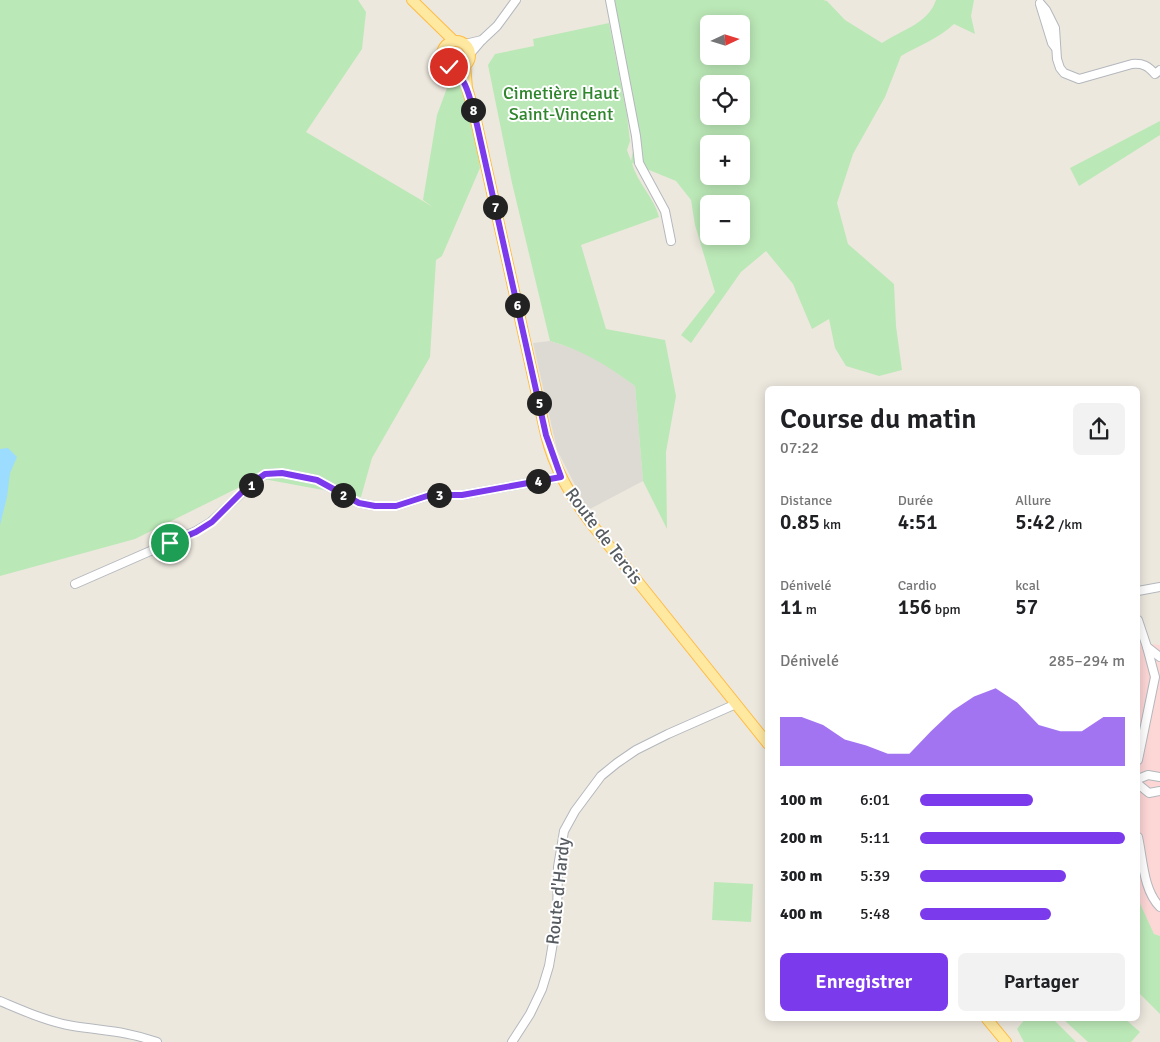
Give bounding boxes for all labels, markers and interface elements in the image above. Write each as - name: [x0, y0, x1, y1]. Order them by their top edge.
- north arrow: [700, 15, 750, 65]
- map controls: [700, 15, 750, 245]
- pin: [428, 46, 470, 88]
- icon: check: [435, 53, 463, 81]
- button: locate: [700, 75, 750, 125]
- park label: Cimetière Haut Saint-Vincent: [503, 82, 619, 125]
- pin: 8: [460, 98, 486, 122]
- text: 8: [470, 102, 477, 119]
- button: +: [700, 135, 750, 185]
- pin: 7: [482, 194, 508, 220]
- button: −: [700, 195, 750, 245]
- text: 7: [492, 199, 499, 216]
- pin: 6: [504, 292, 530, 318]
- text: 6: [514, 297, 521, 314]
- pin: 5: [526, 390, 552, 416]
- text: 5: [536, 395, 543, 412]
- text: Course du matin: [780, 402, 976, 436]
- button: share: [1073, 403, 1125, 455]
- text: 07:22: [780, 438, 819, 458]
- pin: 4: [526, 468, 550, 494]
- pin: 1: [238, 472, 264, 498]
- text: 4: [535, 473, 542, 490]
- text: 1: [248, 477, 255, 494]
- pin: 2: [330, 482, 356, 508]
- pin: 3: [426, 482, 452, 508]
- street label: Route de Tercis: [560, 483, 648, 589]
- text: 2: [340, 487, 347, 504]
- text: 3: [436, 487, 443, 504]
- text: Distance: [780, 492, 832, 509]
- text: Durée: [898, 492, 933, 509]
- text: Allure: [1015, 492, 1051, 509]
- text: 0.85: [780, 509, 820, 535]
- text: 4:51: [898, 509, 938, 535]
- text: 5:42: [1015, 509, 1055, 535]
- text: km: [820, 516, 841, 533]
- text: /km: [1055, 516, 1082, 533]
- pin: [149, 522, 191, 564]
- icon: arrive: [156, 529, 184, 557]
- text: Dénivelé: [780, 577, 832, 594]
- text: Cardio: [898, 577, 937, 594]
- text: kcal: [1015, 577, 1040, 594]
- text: 11: [780, 594, 803, 620]
- text: 156: [898, 594, 932, 620]
- text: 57: [1015, 594, 1038, 620]
- text: m: [803, 601, 817, 618]
- text: bpm: [932, 601, 961, 618]
- text: Dénivelé: [780, 651, 839, 671]
- text: 285–294 m: [1048, 651, 1125, 671]
- text: 100 m: [780, 790, 822, 810]
- text: 6:01: [860, 790, 890, 810]
- text: 200 m: [780, 828, 822, 848]
- text: 5:11: [860, 828, 890, 848]
- street label: Route d'Hardy: [541, 836, 575, 946]
- text: 300 m: [780, 866, 822, 886]
- text: 5:39: [860, 866, 890, 886]
- text: 400 m: [780, 904, 822, 924]
- text: 5:48: [860, 904, 890, 924]
- button: Enregistrer: [780, 953, 948, 1011]
- button: Partager: [958, 953, 1125, 1011]

